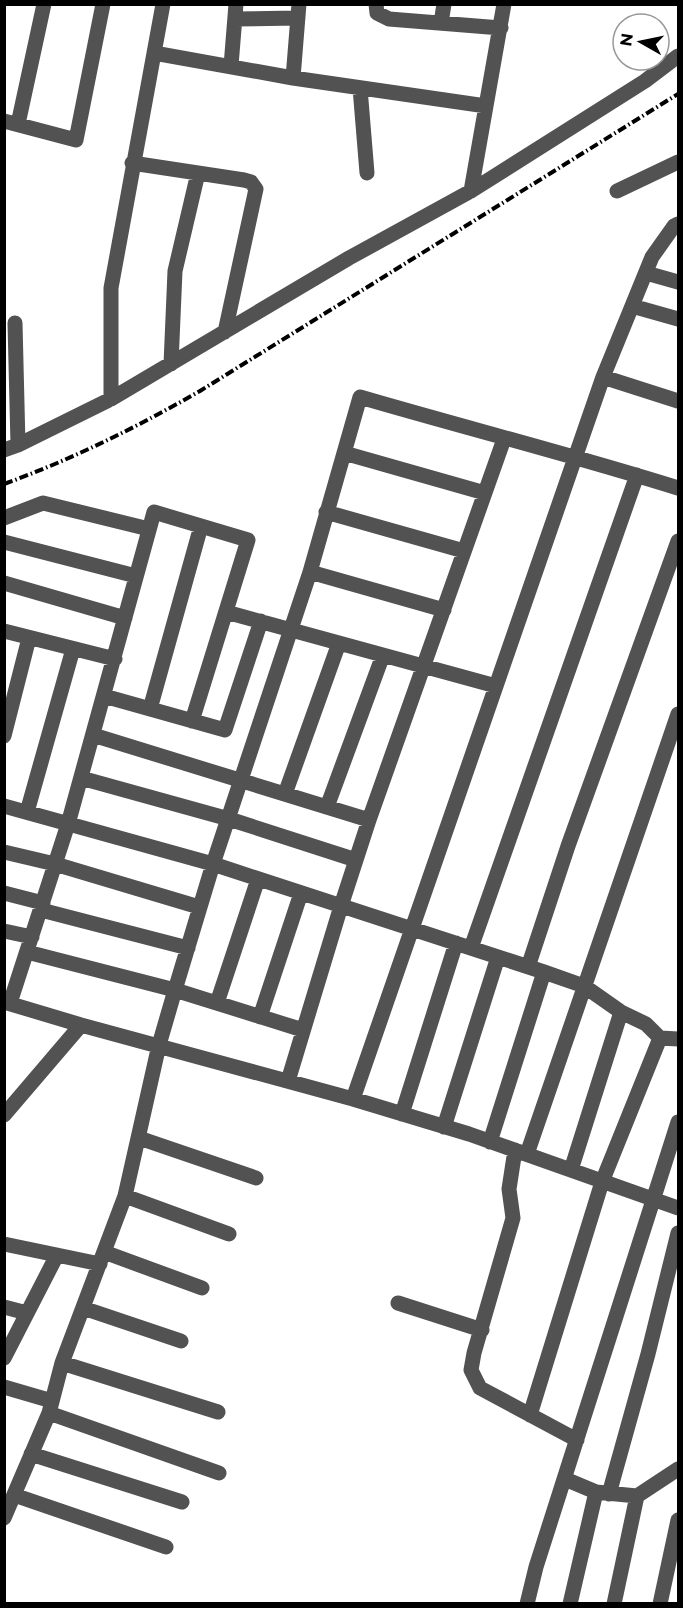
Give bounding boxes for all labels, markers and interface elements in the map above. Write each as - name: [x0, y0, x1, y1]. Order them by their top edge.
- north arrow: [611, 12, 671, 72]
- text: N: [616, 32, 637, 48]

